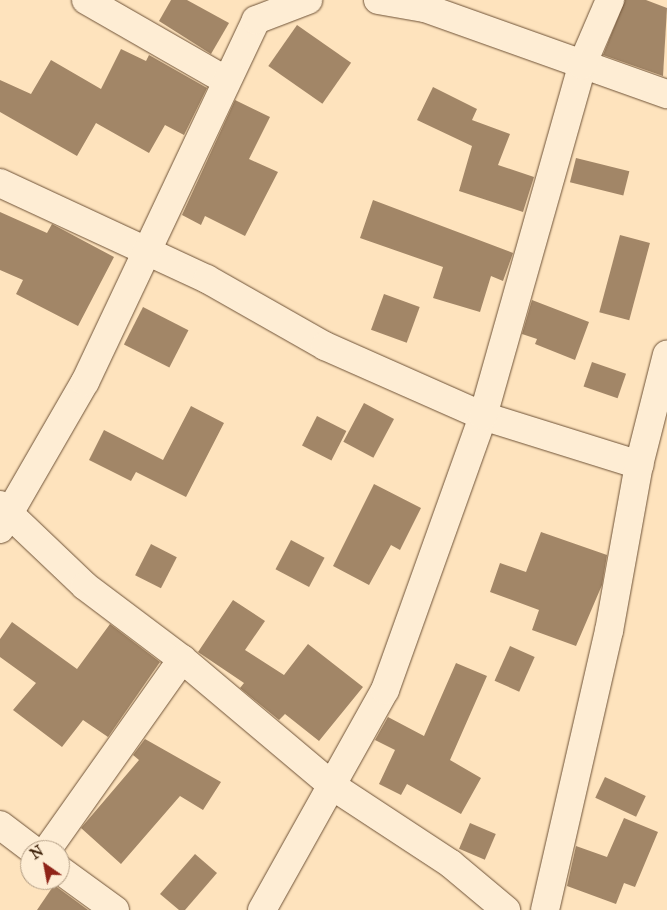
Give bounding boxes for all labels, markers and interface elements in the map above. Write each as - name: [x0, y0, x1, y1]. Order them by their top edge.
- north arrow: [20, 840, 70, 890]
- text: N: [27, 842, 47, 863]

